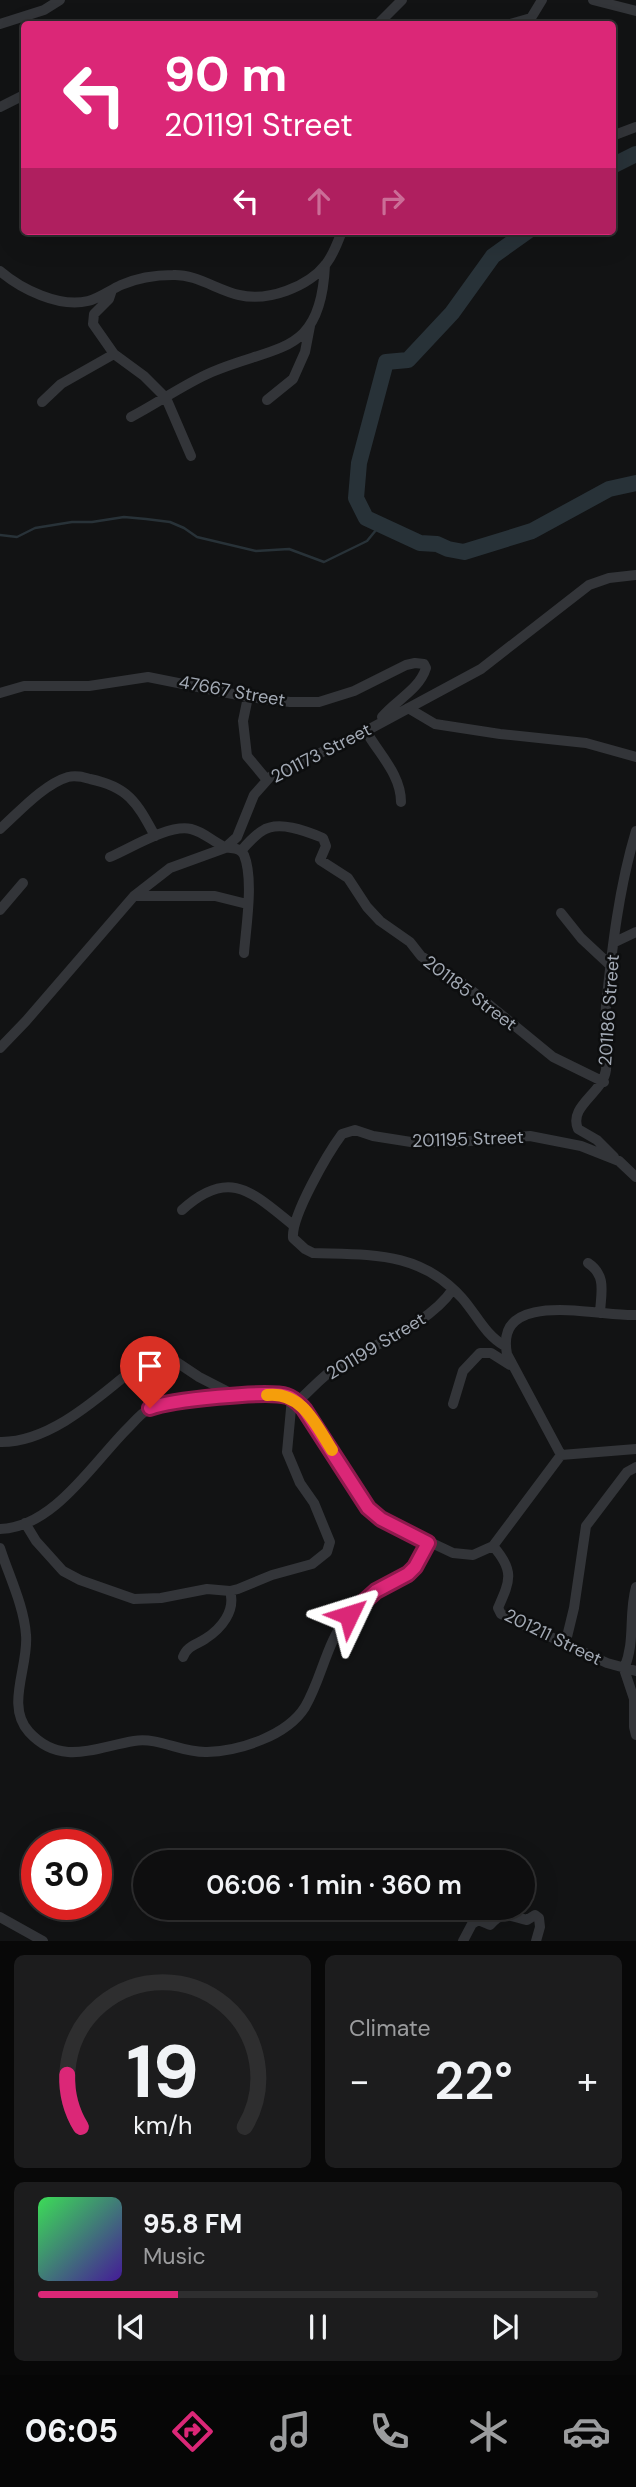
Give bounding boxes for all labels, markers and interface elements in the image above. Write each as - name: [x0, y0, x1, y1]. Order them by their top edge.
- text: 90 m: [164, 42, 287, 106]
- icon: left: [49, 49, 140, 140]
- text: 201191 Street: [164, 104, 353, 146]
- icon: left: [227, 182, 265, 220]
- icon: ahead: [300, 182, 338, 220]
- icon: right: [373, 182, 411, 220]
- street label: 47667 Street: [177, 670, 287, 712]
- street label: 201173 Street: [267, 717, 375, 789]
- street label: 201185 Street: [418, 950, 522, 1036]
- street label: 201186 Street: [593, 953, 625, 1067]
- street label: 201195 Street: [412, 1125, 524, 1153]
- street label: 201199 Street: [322, 1307, 430, 1385]
- pin: [120, 1336, 180, 1408]
- icon: arrive: [131, 1347, 169, 1385]
- position arrow: [312, 1578, 386, 1652]
- street label: 201211 Street: [500, 1603, 606, 1671]
- speed limit sign: 30: [21, 1829, 112, 1920]
- text: 06:06 · 1 min · 360 m: [206, 1868, 462, 1902]
- text: Climate: [349, 2013, 431, 2043]
- text: 19: [126, 2026, 199, 2121]
- text: 22°: [434, 2047, 513, 2115]
- text: −: [349, 2056, 370, 2106]
- text: +: [577, 2056, 598, 2106]
- text: km/h: [133, 2109, 192, 2142]
- text: 95.8 FM: [143, 2207, 242, 2241]
- text: Music: [143, 2241, 206, 2271]
- icon: previous: [112, 2308, 150, 2346]
- icon: pause: [299, 2308, 337, 2346]
- icon: next: [486, 2308, 524, 2346]
- icon: directions: [168, 2407, 217, 2456]
- icon: music: [266, 2407, 315, 2456]
- icon: phone: [365, 2407, 414, 2456]
- icon: climate: [464, 2407, 513, 2456]
- icon: car: [562, 2407, 611, 2456]
- text: 06:05: [25, 2410, 118, 2452]

